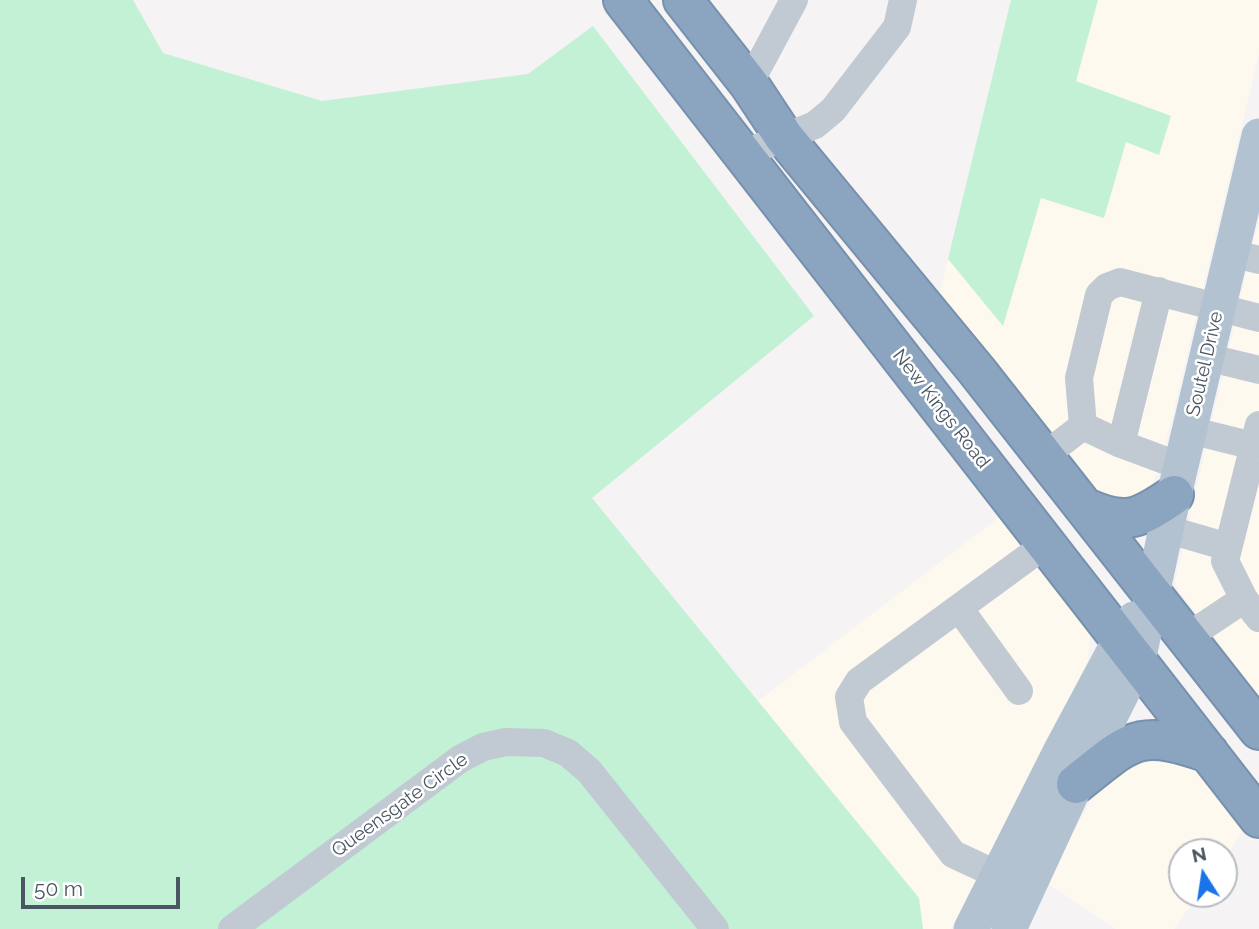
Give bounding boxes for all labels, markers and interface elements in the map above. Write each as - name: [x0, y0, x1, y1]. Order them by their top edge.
- street label: Soutel Drive: [1182, 309, 1228, 419]
- street label: New Kings Road: [888, 345, 994, 473]
- street label: Queensgate Circle: [328, 748, 472, 862]
- north arrow: [1168, 838, 1238, 908]
- text: N: [1190, 842, 1208, 867]
- scale bar: [24, 862, 184, 906]
- text: 50 m: [34, 876, 83, 901]

